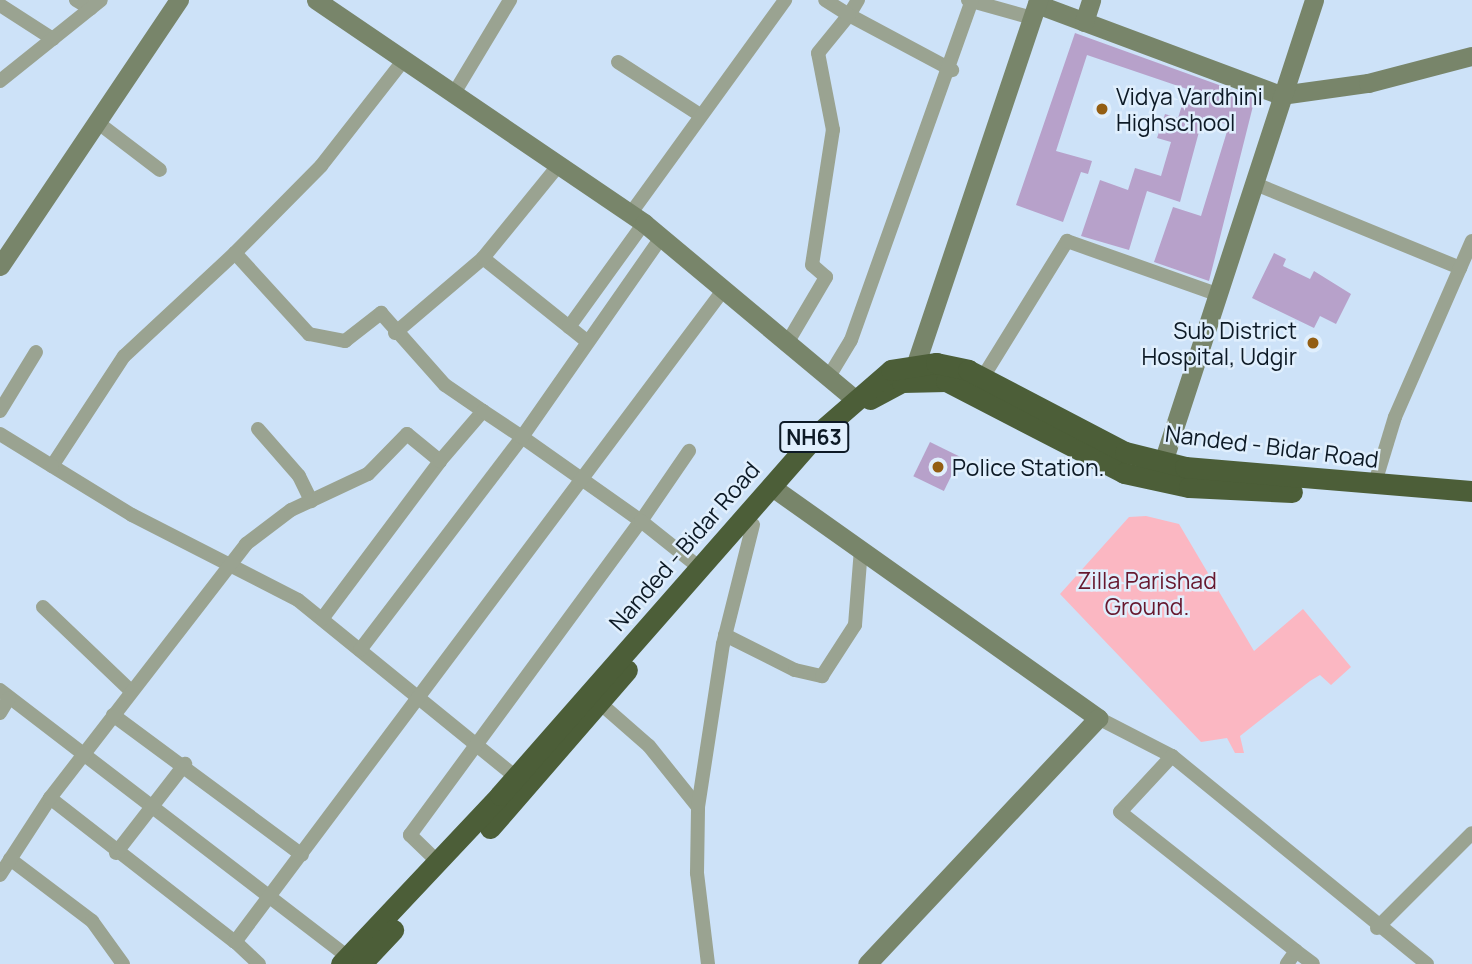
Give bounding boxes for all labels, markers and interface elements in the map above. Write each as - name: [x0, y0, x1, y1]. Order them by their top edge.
- place label: Vidya Vardhini Highschool: [1116, 82, 1263, 136]
- marker: Vidya Vardhini Highschool: [1094, 101, 1110, 117]
- place label: Sub District Hospital, Udgir: [1142, 316, 1297, 370]
- marker: Sub District Hospital, Udgir: [1303, 333, 1323, 353]
- street label: Nanded - Bidar Road: [1164, 419, 1380, 473]
- road number: NH63: [779, 420, 849, 454]
- place label: Police Station.: [952, 453, 1104, 481]
- street label: Nanded - Bidar Road: [603, 456, 765, 636]
- marker: Police Station.: [930, 459, 946, 475]
- park label: Zilla Parishad Ground.: [1077, 566, 1217, 620]

